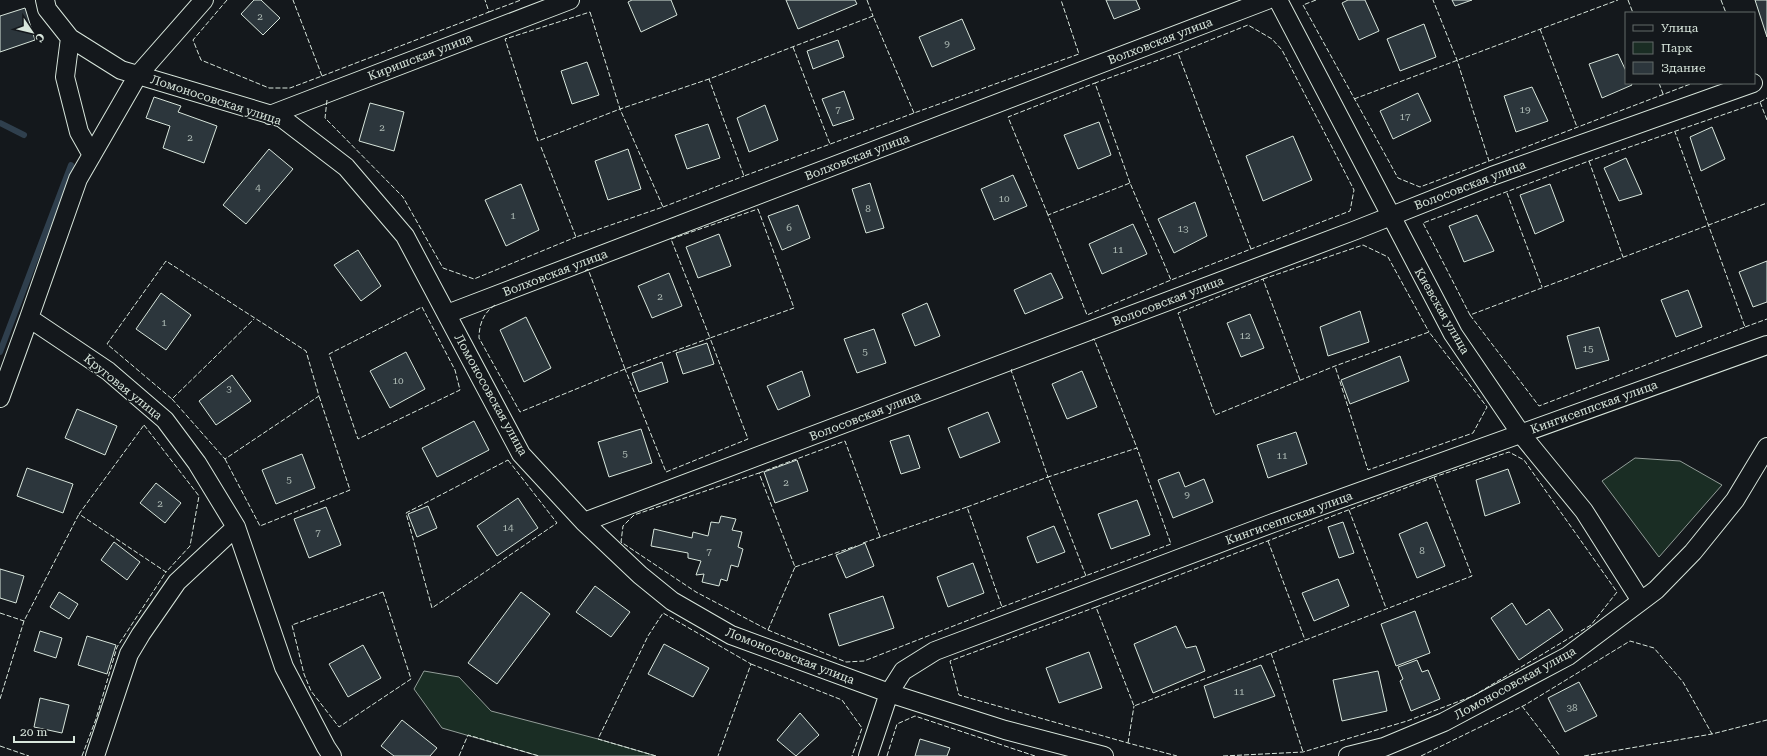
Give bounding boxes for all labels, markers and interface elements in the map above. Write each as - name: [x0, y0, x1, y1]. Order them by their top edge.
- house number: 2: [257, 11, 263, 22]
- north arrow: [12, 12, 52, 52]
- legend: [1625, 12, 1755, 84]
- street label: Волховская улица: [1106, 14, 1215, 67]
- text: Улица: [1661, 21, 1699, 35]
- street label: Киришская улица: [366, 30, 475, 83]
- text: С: [32, 31, 47, 45]
- house number: 9: [944, 38, 950, 49]
- text: Парк: [1661, 41, 1693, 55]
- text: Здание: [1661, 61, 1706, 75]
- street label: Ломоносовская улица: [149, 72, 284, 128]
- house number: 7: [835, 104, 841, 115]
- house number: 19: [1519, 104, 1531, 115]
- house number: 17: [1399, 111, 1411, 122]
- house number: 2: [379, 122, 385, 133]
- street label: Волховская улица: [803, 130, 912, 183]
- house number: 2: [187, 132, 193, 143]
- street label: Волосовская улица: [1412, 157, 1528, 213]
- house number: 4: [255, 182, 261, 193]
- house number: 10: [998, 193, 1010, 204]
- house number: 8: [865, 203, 871, 214]
- house number: 1: [510, 210, 516, 221]
- house number: 6: [786, 222, 792, 233]
- house number: 13: [1177, 223, 1189, 234]
- house number: 11: [1112, 244, 1124, 255]
- street label: Волховская улица: [501, 246, 610, 299]
- street label: Киевская улица: [1412, 265, 1473, 357]
- street label: Волосовская улица: [1110, 273, 1226, 329]
- house number: 2: [657, 291, 663, 302]
- house number: 1: [161, 317, 167, 328]
- house number: 12: [1239, 330, 1251, 341]
- street label: Ломоносовская улица: [452, 332, 531, 459]
- house number: 15: [1582, 343, 1594, 354]
- house number: 5: [862, 346, 868, 357]
- street label: Круговая улица: [81, 351, 165, 423]
- house number: 10: [392, 375, 404, 386]
- street label: Кингисеппская улица: [1529, 377, 1660, 437]
- house number: 3: [226, 383, 232, 394]
- street label: Волосовская улица: [807, 388, 923, 444]
- house number: 5: [622, 448, 628, 459]
- house number: 11: [1276, 450, 1288, 461]
- house number: 5: [286, 474, 292, 485]
- house number: 2: [783, 477, 789, 488]
- street label: Кингисеппская улица: [1224, 488, 1355, 548]
- house number: 9: [1184, 489, 1190, 500]
- house number: 2: [157, 498, 163, 509]
- house number: 14: [502, 522, 514, 533]
- house number: 7: [315, 527, 321, 538]
- house number: 8: [1419, 545, 1425, 556]
- house number: 7: [706, 546, 712, 557]
- street label: Ломоносовская улица: [724, 625, 857, 687]
- street label: Ломоносовская улица: [1452, 643, 1579, 722]
- house number: 11: [1233, 686, 1245, 697]
- house number: 38: [1566, 702, 1578, 713]
- scale bar: [14, 718, 74, 744]
- text: 20 m: [20, 725, 47, 739]

